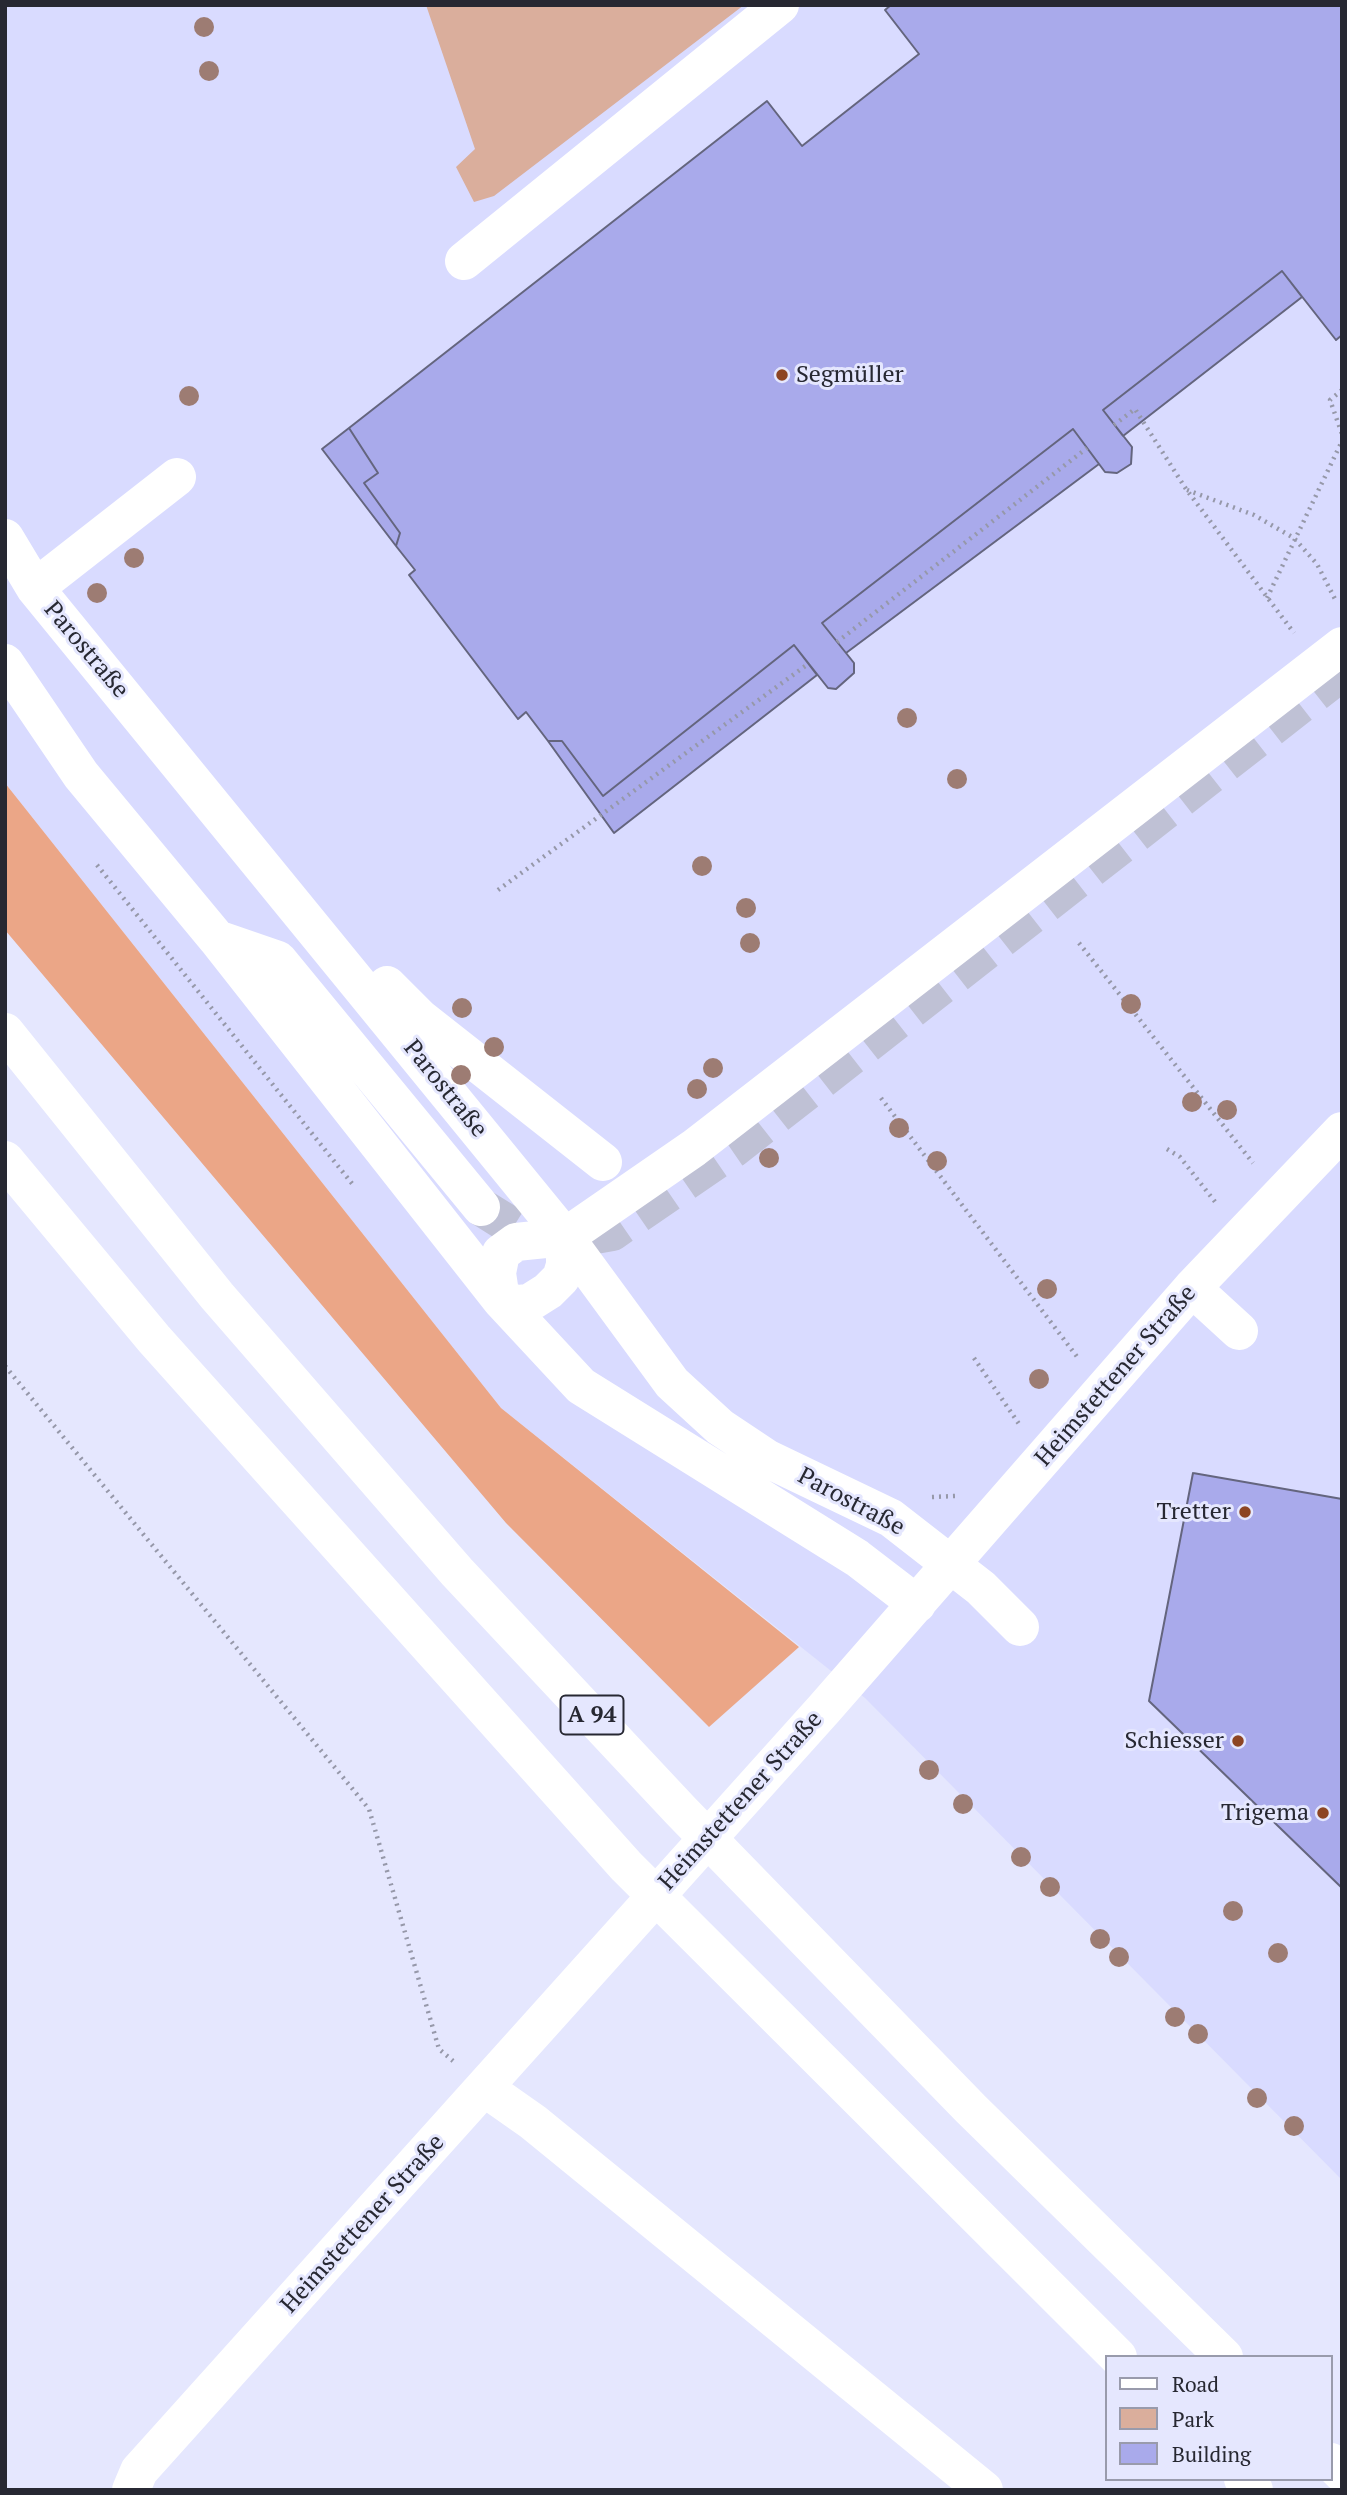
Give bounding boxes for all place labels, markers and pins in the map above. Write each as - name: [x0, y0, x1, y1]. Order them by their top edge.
- place label: Segmüller: [796, 361, 904, 389]
- marker: Segmüller: [774, 367, 790, 383]
- place label: Tretter: [1157, 1498, 1231, 1526]
- marker: Tretter: [1237, 1504, 1253, 1520]
- place label: Schiesser: [1124, 1727, 1224, 1755]
- marker: Schiesser: [1230, 1733, 1246, 1749]
- place label: Trigema: [1221, 1799, 1309, 1827]
- marker: Trigema: [1315, 1805, 1331, 1821]

